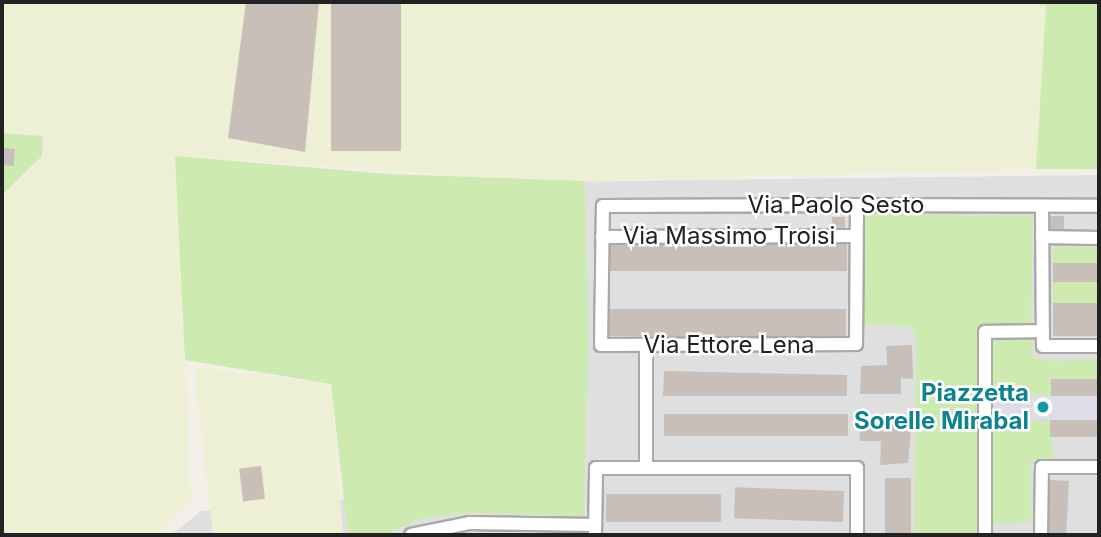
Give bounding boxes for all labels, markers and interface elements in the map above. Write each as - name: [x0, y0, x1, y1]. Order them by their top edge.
- street label: Via Paolo Sesto: [748, 191, 924, 219]
- street label: Via Massimo Troisi: [623, 222, 835, 250]
- street label: Via Ettore Lena: [644, 331, 814, 359]
- place label: Piazzetta Sorelle Mirabal: [854, 379, 1029, 435]
- marker: Piazzetta Sorelle Mirabal: [1035, 399, 1051, 415]

